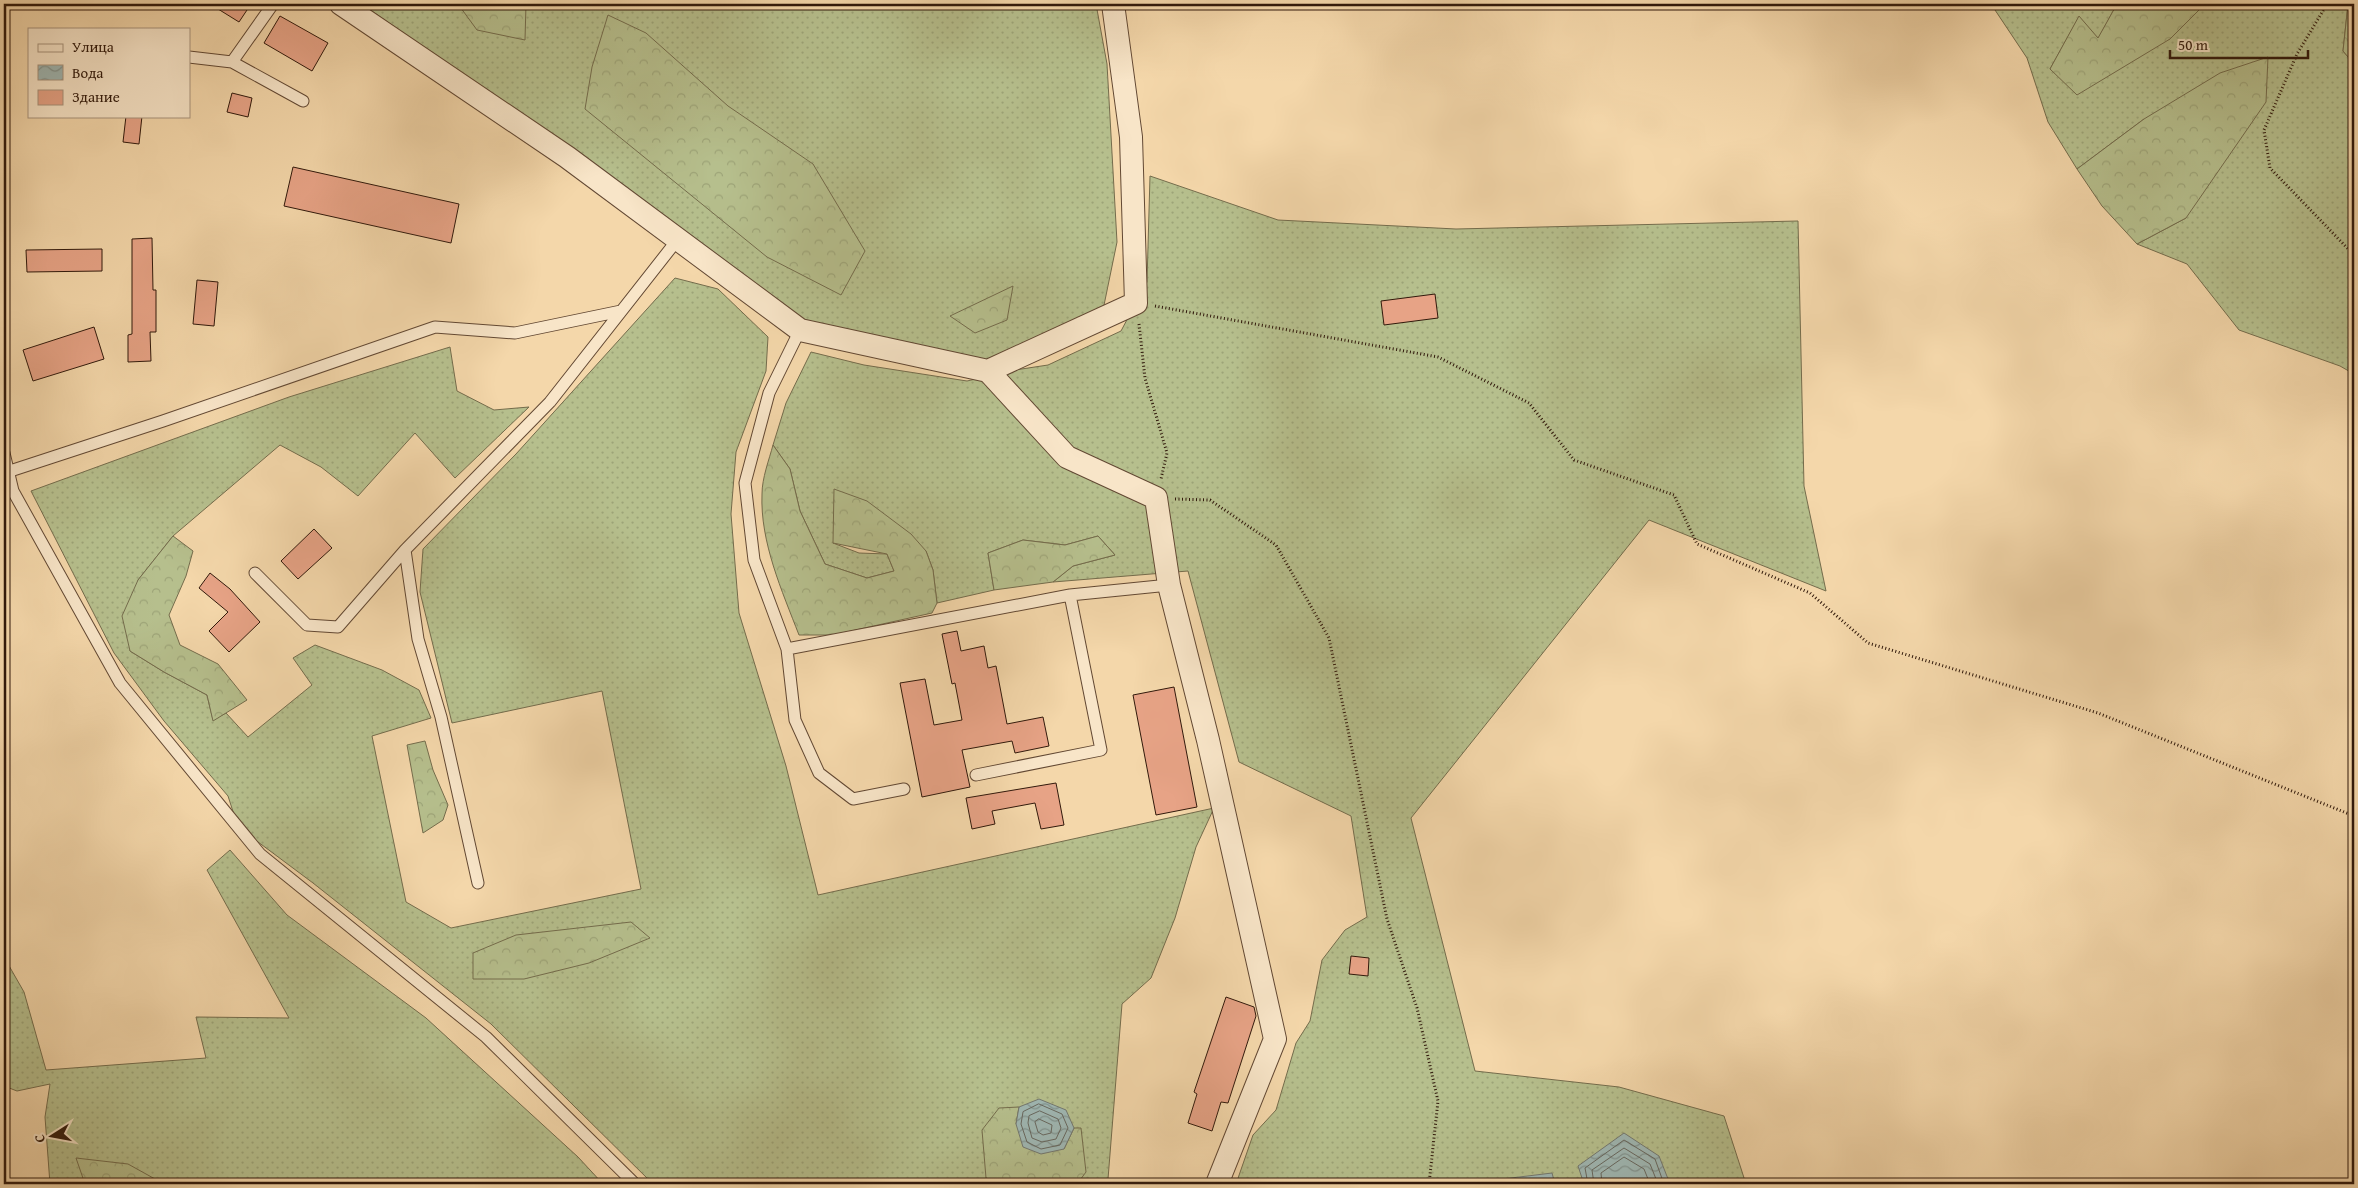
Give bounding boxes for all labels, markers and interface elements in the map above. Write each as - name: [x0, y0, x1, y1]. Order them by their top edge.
- legend: [28, 28, 190, 118]
- scale bar: [2170, 28, 2308, 60]
- text: 50 m: [2178, 34, 2209, 55]
- text: Улица: [72, 36, 115, 57]
- text: Вода: [72, 62, 104, 83]
- text: Здание: [72, 86, 120, 107]
- north arrow: [28, 1110, 78, 1160]
- text: С: [29, 1133, 50, 1144]

